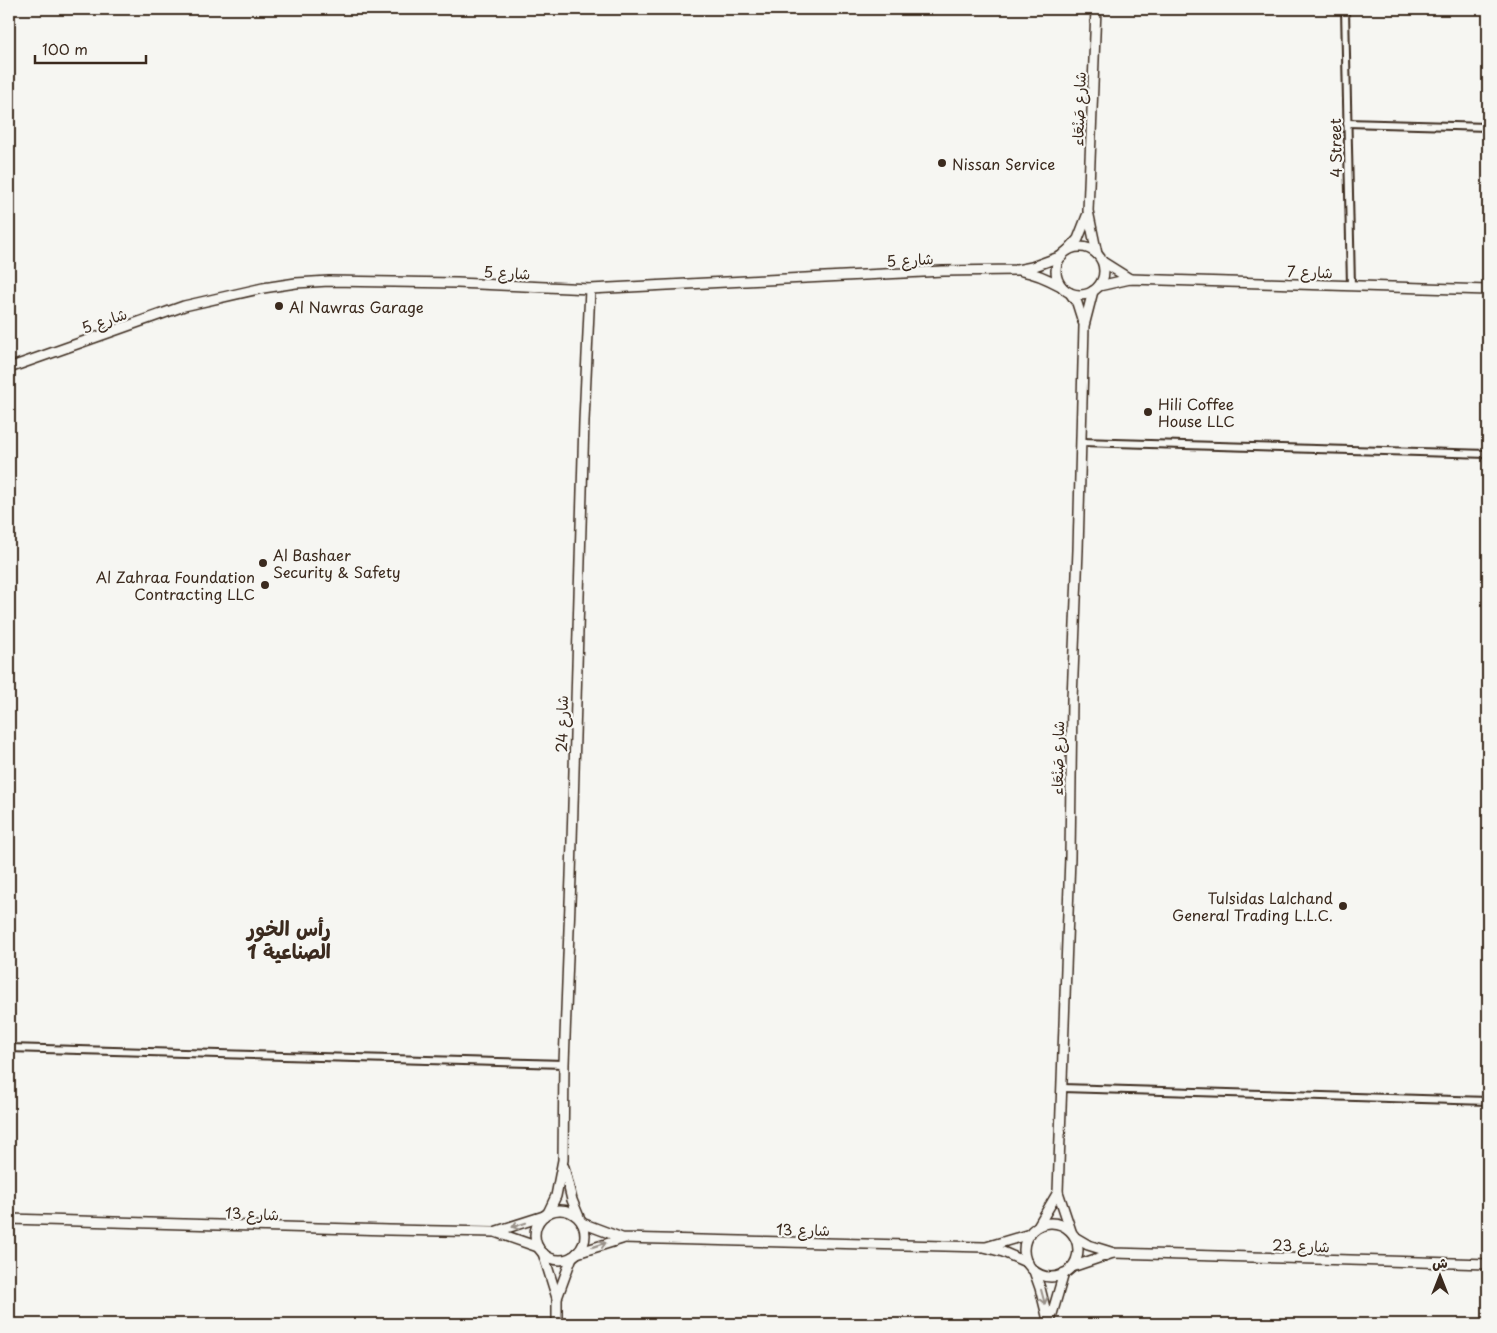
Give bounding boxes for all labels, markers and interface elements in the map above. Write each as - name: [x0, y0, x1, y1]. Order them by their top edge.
- scale bar: [35, 32, 146, 64]
- text: 100 m: [42, 37, 88, 60]
- street label: شارع صَنْعَاء: [1065, 71, 1091, 147]
- street label: 4 Street: [1323, 118, 1347, 178]
- place label: Nissan Service: [952, 152, 1055, 175]
- marker: Nissan Service: [936, 157, 948, 169]
- street label: شارع 5: [886, 246, 934, 272]
- street label: شارع 5: [483, 259, 531, 285]
- street label: شارع 7: [1287, 259, 1333, 283]
- place label: Al Nawras Garage: [289, 295, 424, 318]
- marker: Al Nawras Garage: [273, 300, 285, 312]
- street label: شارع 5: [78, 301, 130, 339]
- place label: Hili Coffee House LLC: [1158, 392, 1235, 432]
- marker: Hili Coffee House LLC: [1142, 406, 1154, 418]
- place label: Al Bashaer Security & Safety: [273, 543, 401, 583]
- marker: Al Bashaer Security & Safety: [257, 557, 269, 569]
- place label: Al Zahraa Foundation Contracting LLC: [96, 565, 255, 605]
- marker: Al Zahraa Foundation Contracting LLC: [259, 579, 271, 591]
- street label: شارع 24: [549, 695, 573, 753]
- street label: شارع صَنْعَاء: [1045, 721, 1069, 795]
- place label: Tulsidas Lalchand General Trading L.L.C.: [1172, 886, 1333, 926]
- marker: Tulsidas Lalchand General Trading L.L.C.: [1337, 900, 1349, 912]
- district label: رأس الخور الصناعية 1: [245, 913, 331, 966]
- street label: شارع 13: [225, 1201, 279, 1225]
- street label: شارع 13: [776, 1217, 830, 1241]
- one-way arrow: [512, 1220, 528, 1230]
- street label: شارع 23: [1272, 1233, 1330, 1257]
- one-way arrow: [591, 1240, 606, 1249]
- north arrow: [1414, 1250, 1464, 1300]
- text: ش: [1432, 1252, 1448, 1273]
- one-way arrow: [1039, 1288, 1048, 1304]

